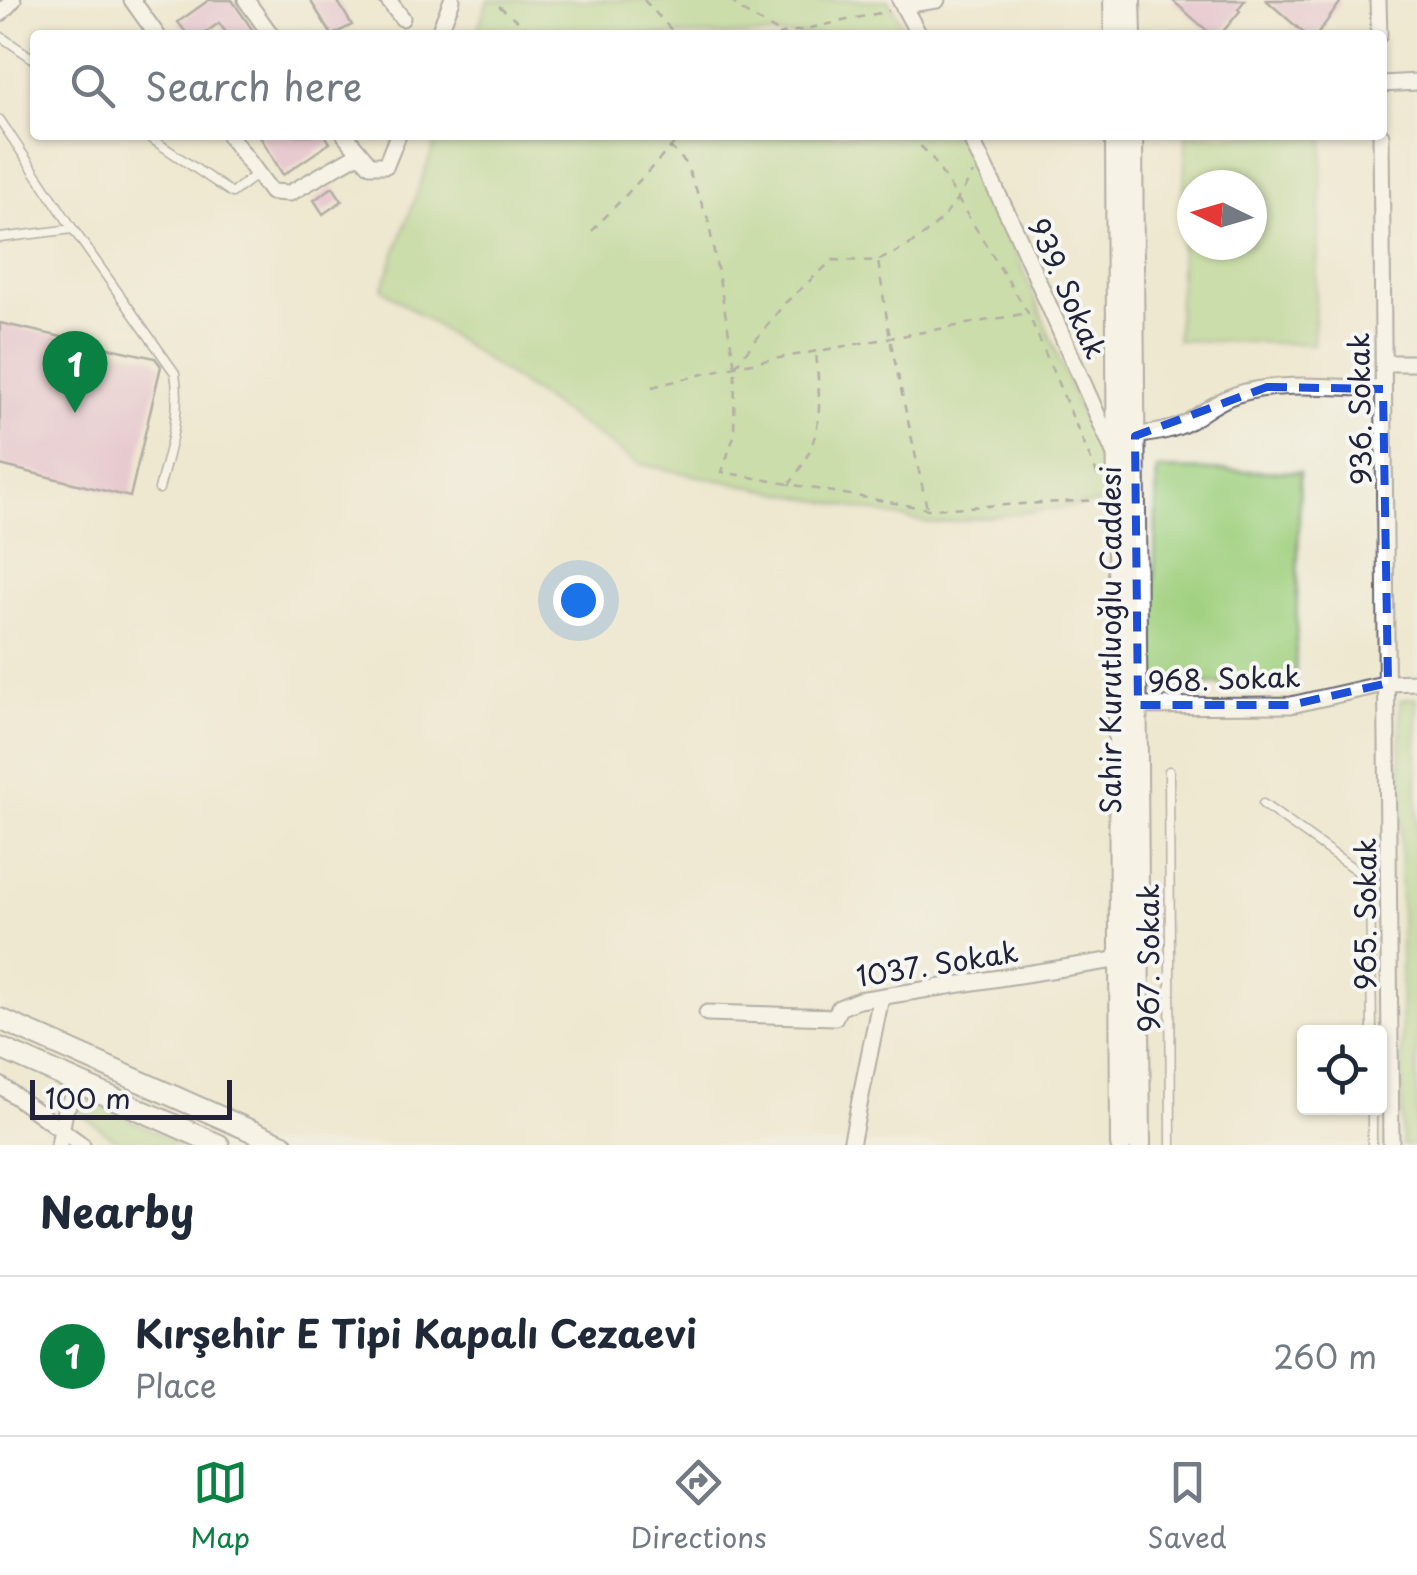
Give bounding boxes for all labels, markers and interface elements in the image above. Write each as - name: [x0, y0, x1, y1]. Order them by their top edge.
- search box: [30, 30, 1387, 140]
- text: Search here: [145, 57, 362, 114]
- icon: search: [65, 58, 120, 113]
- north arrow: [1177, 170, 1267, 260]
- street label: 939. Sokak: [1018, 211, 1118, 365]
- pin: 1: [42, 330, 108, 413]
- street label: 936. Sokak: [1336, 332, 1382, 486]
- street label: Sahir Kurutluoğlu Caddesi: [1088, 466, 1131, 814]
- your location: [553, 575, 604, 626]
- street label: 968. Sokak: [1147, 654, 1301, 702]
- street label: 965. Sokak: [1343, 838, 1386, 990]
- street label: 967. Sokak: [1126, 883, 1169, 1033]
- street label: 1037. Sokak: [853, 929, 1021, 997]
- map controls: [1297, 1025, 1387, 1115]
- button: locate: [1297, 1025, 1387, 1115]
- scale bar: [30, 1075, 232, 1120]
- text: 100 m: [45, 1076, 131, 1119]
- text: Nearby: [40, 1179, 194, 1242]
- text: Kırşehir E Tipi Kapalı Cezaevi: [135, 1304, 697, 1361]
- text: 1: [65, 1332, 80, 1380]
- text: 260 m: [1273, 1332, 1377, 1380]
- text: Place: [135, 1361, 217, 1409]
- tab: Map: [190, 1455, 250, 1558]
- tab: Directions: [631, 1455, 767, 1558]
- tab: Saved: [1147, 1455, 1227, 1558]

